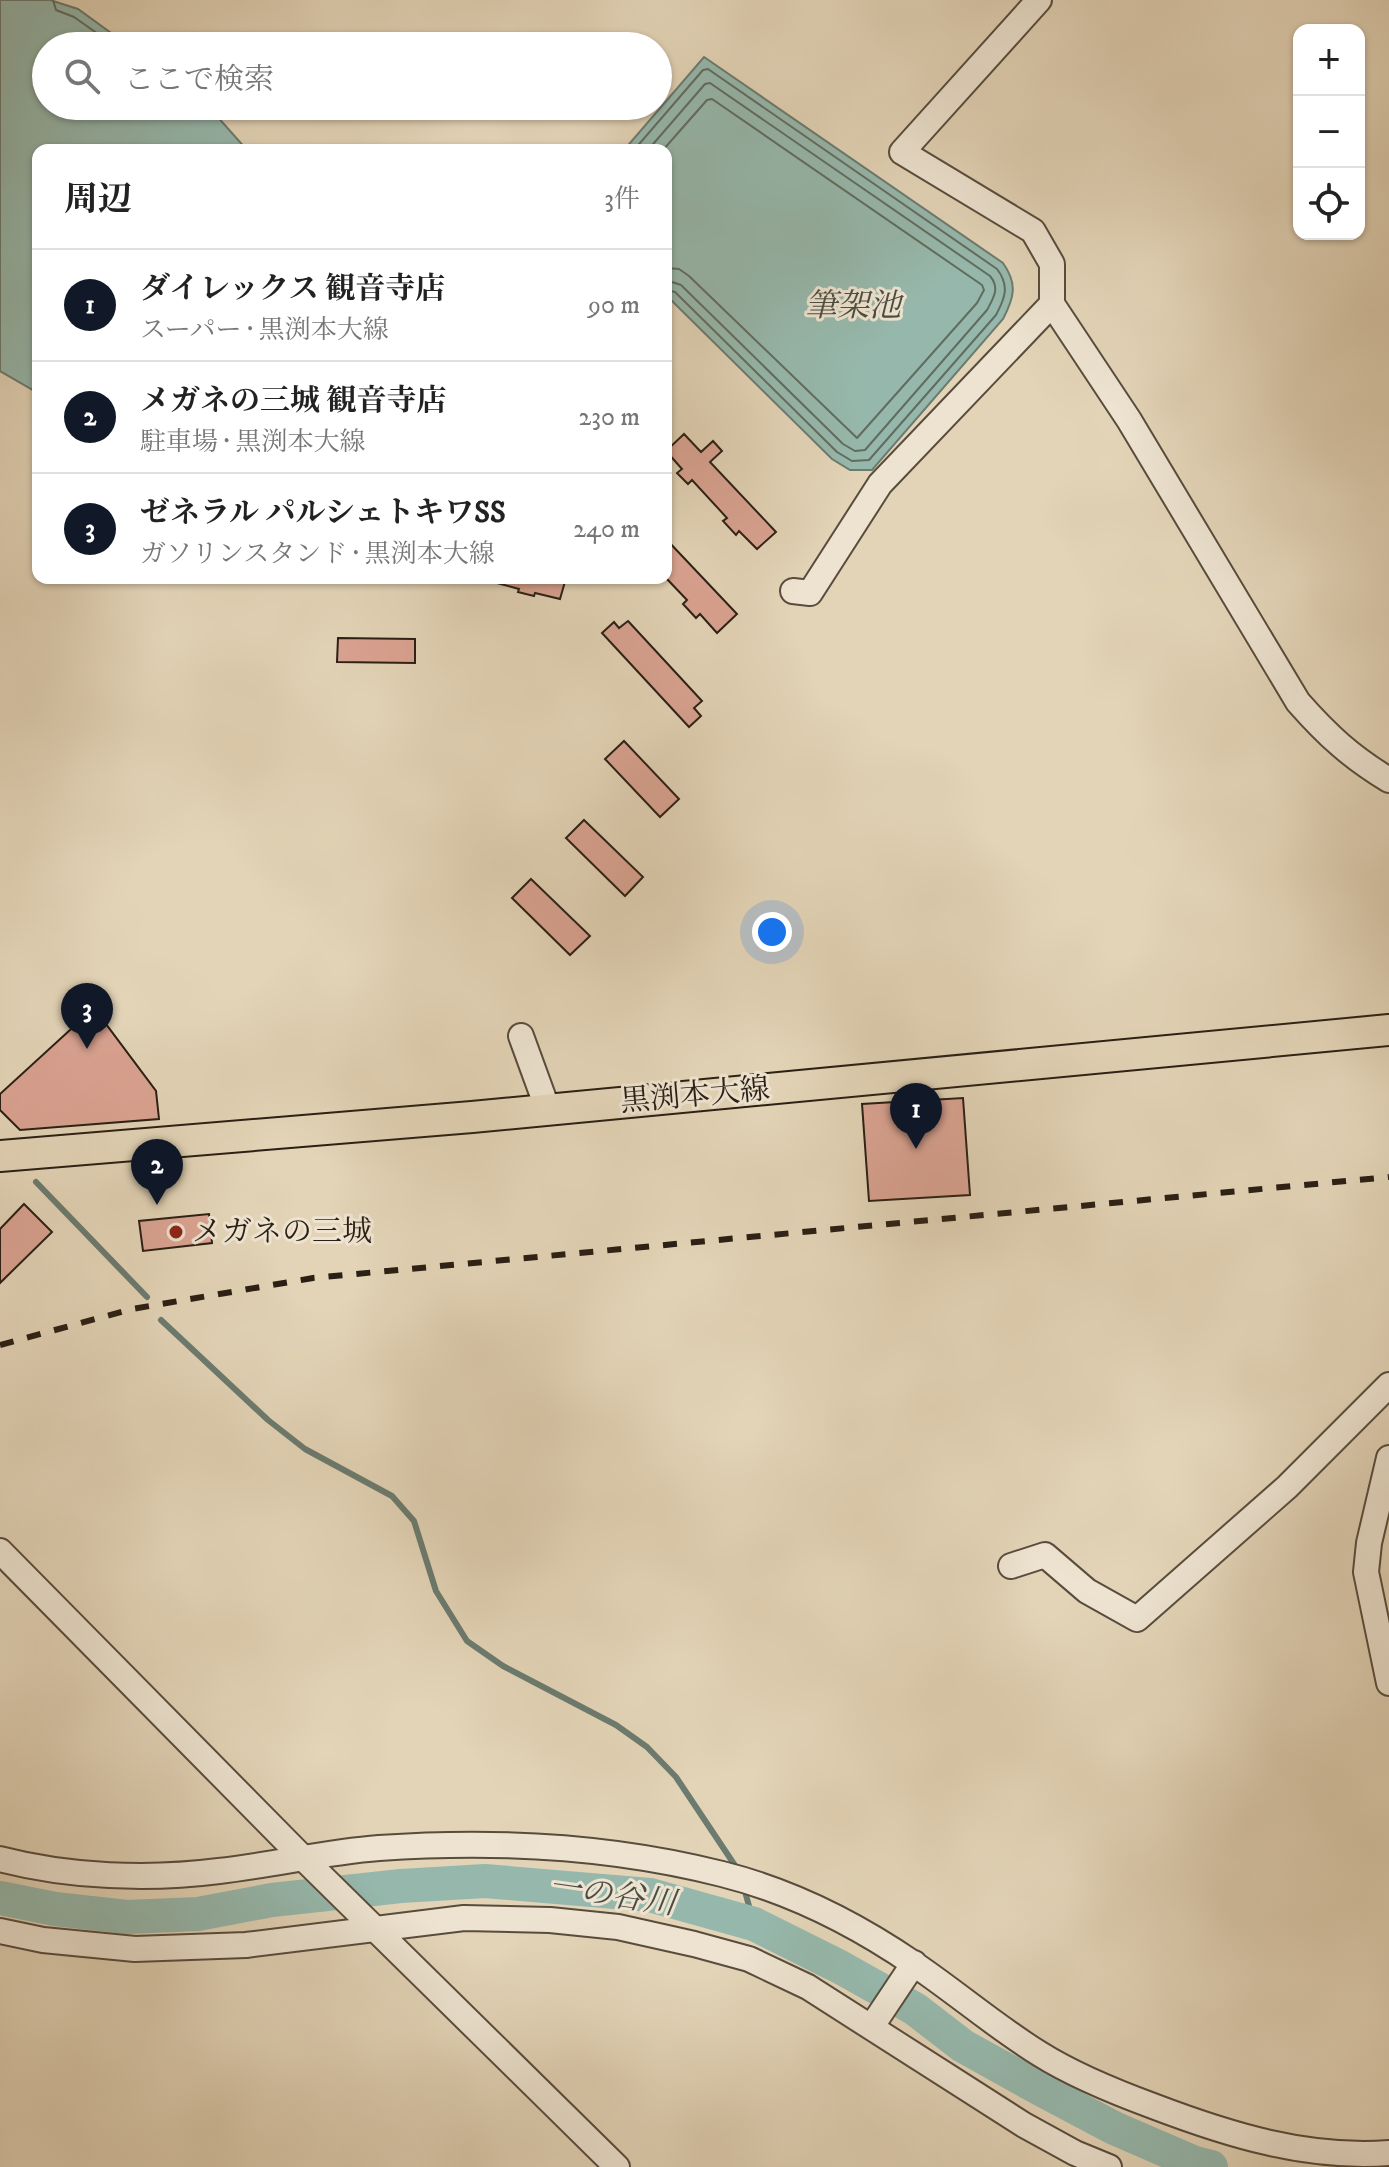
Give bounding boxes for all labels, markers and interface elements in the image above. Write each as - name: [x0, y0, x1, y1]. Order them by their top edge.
- map controls: [1293, 24, 1365, 240]
- button: +: [1293, 24, 1365, 96]
- search box: [32, 32, 672, 120]
- icon: search: [60, 54, 104, 98]
- text: ここで検索: [124, 62, 274, 99]
- button: −: [1293, 96, 1365, 168]
- button: locate: [1293, 168, 1365, 240]
- text: 周辺: [64, 179, 132, 221]
- text: 3件: [604, 183, 640, 216]
- text: ダイレックス 観音寺店: [140, 271, 445, 308]
- water label: 筆架池: [805, 287, 904, 327]
- text: 1: [85, 289, 95, 322]
- text: 90 m: [588, 289, 640, 322]
- text: スーパー · 黒渕本大線: [140, 314, 389, 347]
- text: メガネの三城 観音寺店: [140, 383, 446, 420]
- text: 2: [84, 401, 96, 434]
- text: 230 m: [578, 401, 640, 434]
- text: 駐車場 · 黒渕本大線: [140, 426, 365, 459]
- text: ゼネラル パルシェトキワSS: [140, 495, 506, 532]
- text: 3: [85, 513, 95, 546]
- text: 240 m: [573, 513, 640, 546]
- text: ガソリンスタンド · 黒渕本大線: [140, 538, 495, 571]
- your location: [752, 912, 792, 952]
- pin: 3: [61, 983, 113, 1049]
- street label: 黒渕本大線: [619, 1071, 771, 1121]
- pin: 1: [890, 1083, 942, 1149]
- pin: 2: [131, 1139, 183, 1205]
- place label: メガネの三城: [192, 1214, 372, 1251]
- marker: メガネの三城: [167, 1223, 185, 1241]
- water label: 一の谷川: [546, 1867, 681, 1925]

